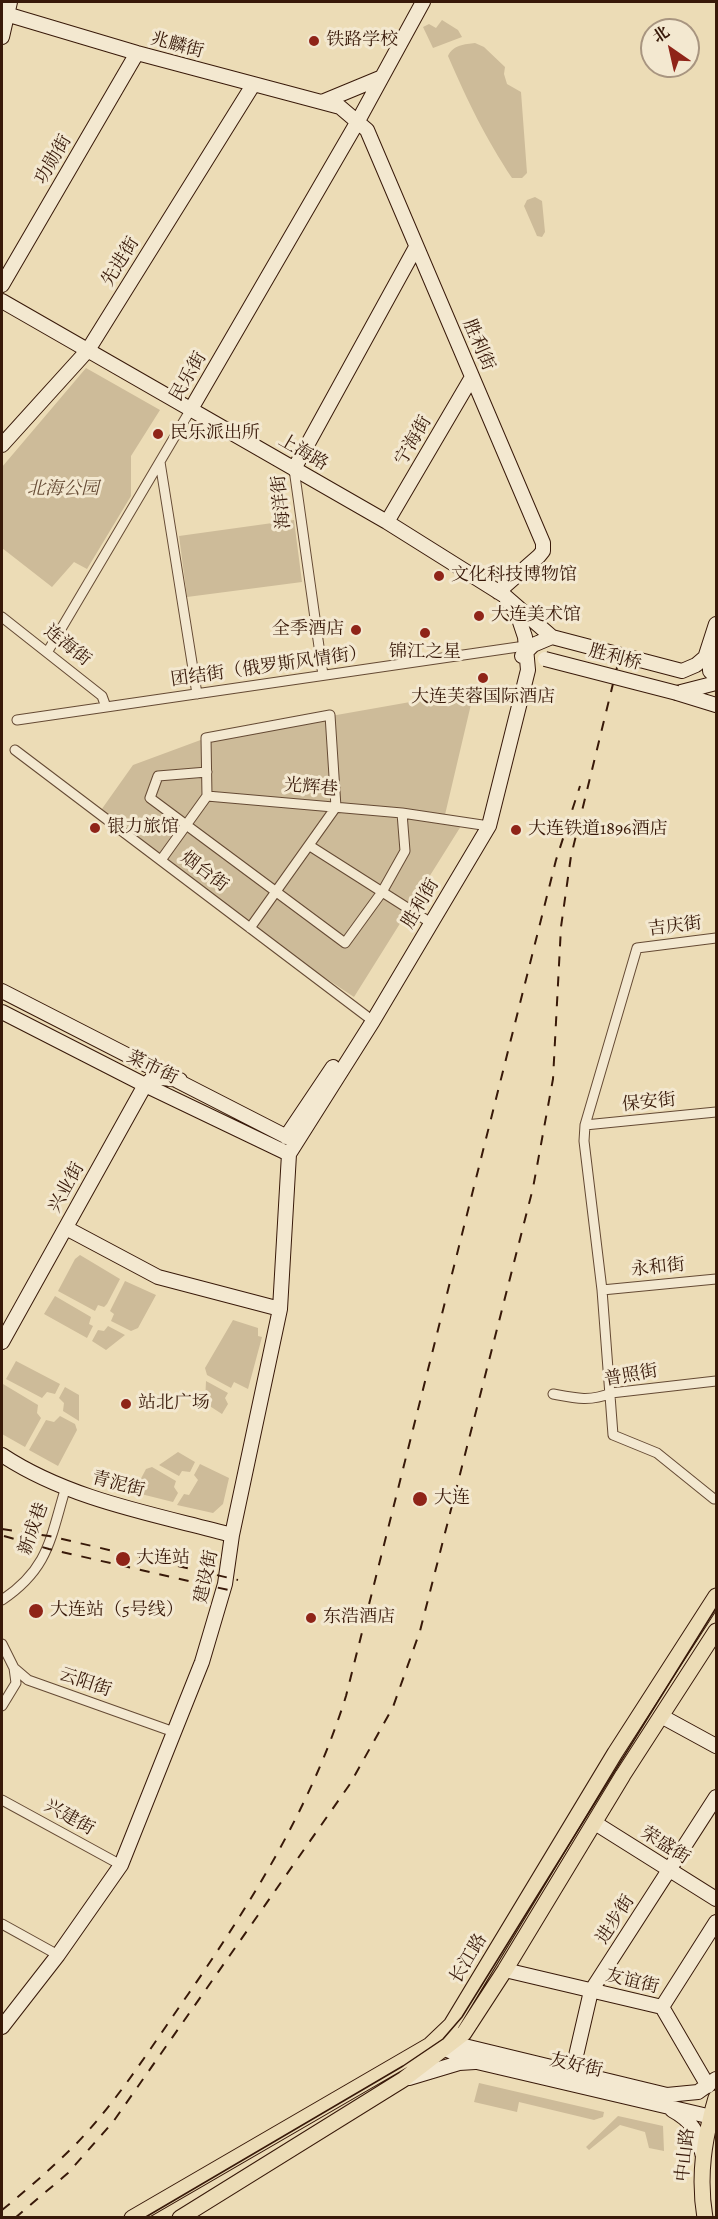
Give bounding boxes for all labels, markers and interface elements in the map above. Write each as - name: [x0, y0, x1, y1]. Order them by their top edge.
- north arrow: [640, 18, 700, 78]
- text: 北: [648, 21, 674, 48]
- street label: 兆麟街: [148, 29, 206, 63]
- place label: 铁路学校: [326, 30, 398, 52]
- marker: 铁路学校: [307, 34, 321, 48]
- street label: 功勋街: [31, 131, 77, 189]
- street label: 先进街: [98, 233, 144, 291]
- street label: 胜利街: [458, 316, 498, 374]
- street label: 民乐街: [166, 348, 212, 406]
- street label: 宁海街: [391, 412, 437, 470]
- place label: 民乐派出所: [170, 423, 260, 445]
- marker: 民乐派出所: [151, 427, 165, 441]
- street label: 上海路: [274, 430, 332, 476]
- street label: 海洋街: [268, 474, 296, 530]
- park label: 北海公园: [27, 479, 99, 501]
- place label: 文化科技博物馆: [451, 565, 577, 587]
- marker: 文化科技博物馆: [432, 569, 446, 583]
- place label: 大连美术馆: [491, 605, 581, 627]
- marker: 大连美术馆: [472, 609, 486, 623]
- place label: 全季酒店: [272, 619, 344, 641]
- street label: 连海街: [39, 621, 95, 671]
- marker: 全季酒店: [349, 623, 363, 637]
- marker: 锦江之星: [418, 626, 432, 640]
- street label: 胜利桥: [586, 641, 644, 675]
- place label: 锦江之星: [389, 642, 461, 664]
- street label: 团结街（俄罗斯风情街）: [169, 643, 369, 691]
- marker: 大连芙蓉国际酒店: [476, 671, 490, 685]
- place label: 大连芙蓉国际酒店: [411, 687, 555, 709]
- street label: 光辉巷: [283, 775, 339, 801]
- place label: 银力旅馆: [107, 817, 179, 839]
- place label: 大连铁道1896酒店: [528, 819, 667, 841]
- marker: 银力旅馆: [88, 821, 102, 835]
- marker: 大连铁道1896酒店: [509, 823, 523, 837]
- street label: 烟台街: [176, 847, 232, 897]
- street label: 胜利街: [398, 875, 444, 933]
- street label: 吉庆街: [647, 913, 703, 941]
- street label: 菜市街: [123, 1046, 181, 1090]
- street label: 保安街: [621, 1089, 677, 1117]
- street label: 兴业街: [44, 1159, 90, 1217]
- street label: 永和街: [630, 1254, 686, 1282]
- street label: 普照街: [603, 1361, 659, 1391]
- place label: 站北广场: [138, 1393, 210, 1415]
- marker: 站北广场: [119, 1397, 133, 1411]
- street label: 青泥街: [89, 1468, 147, 1502]
- place label: 大连: [434, 1488, 470, 1510]
- marker: 大连: [411, 1490, 429, 1508]
- street label: 新成巷: [15, 1500, 53, 1558]
- place label: 大连站: [136, 1548, 190, 1570]
- street label: 建设街: [191, 1548, 223, 1606]
- marker: 大连站: [114, 1550, 132, 1568]
- place label: 大连站（5号线）: [50, 1600, 184, 1622]
- marker: 大连站（5号线）: [27, 1602, 45, 1620]
- place label: 东浩酒店: [323, 1607, 395, 1629]
- marker: 东浩酒店: [304, 1611, 318, 1625]
- street label: 云阳街: [56, 1664, 114, 1702]
- street label: 兴建街: [40, 1795, 98, 1841]
- street label: 荣盛街: [636, 1823, 694, 1869]
- street label: 进步街: [592, 1891, 640, 1949]
- street label: 长江路: [446, 1930, 492, 1988]
- street label: 友谊街: [603, 1965, 661, 1999]
- street label: 友好街: [547, 2049, 605, 2083]
- street label: 中山路: [672, 2127, 700, 2183]

